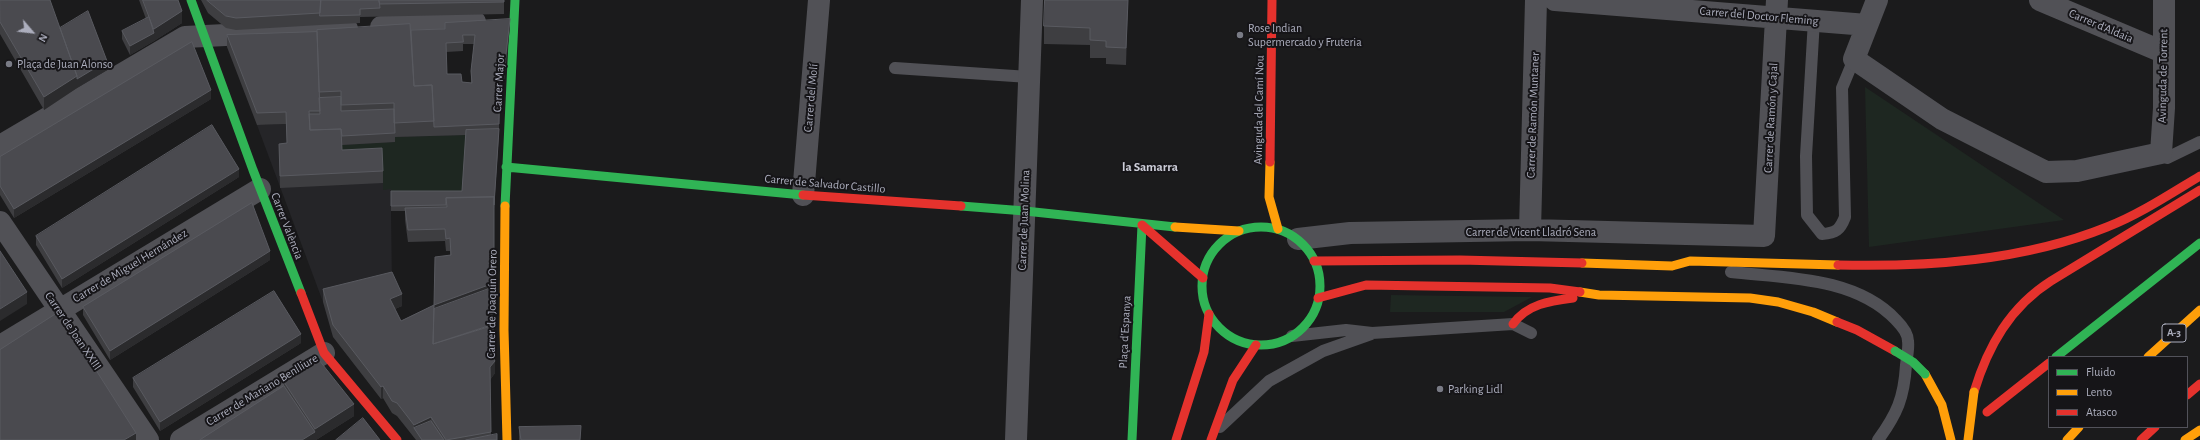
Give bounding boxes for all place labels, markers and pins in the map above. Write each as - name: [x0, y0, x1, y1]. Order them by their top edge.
- place label: Rose Indian Supermercado y Fruteria: [1248, 21, 1362, 49]
- marker: Rose Indian Supermercado y Fruteria: [1235, 30, 1245, 40]
- place label: Plaça de Juan Alonso: [17, 57, 113, 71]
- marker: Plaça de Juan Alonso: [4, 59, 14, 69]
- place label: Parking Lidl: [1448, 382, 1503, 396]
- marker: Parking Lidl: [1435, 384, 1445, 394]

